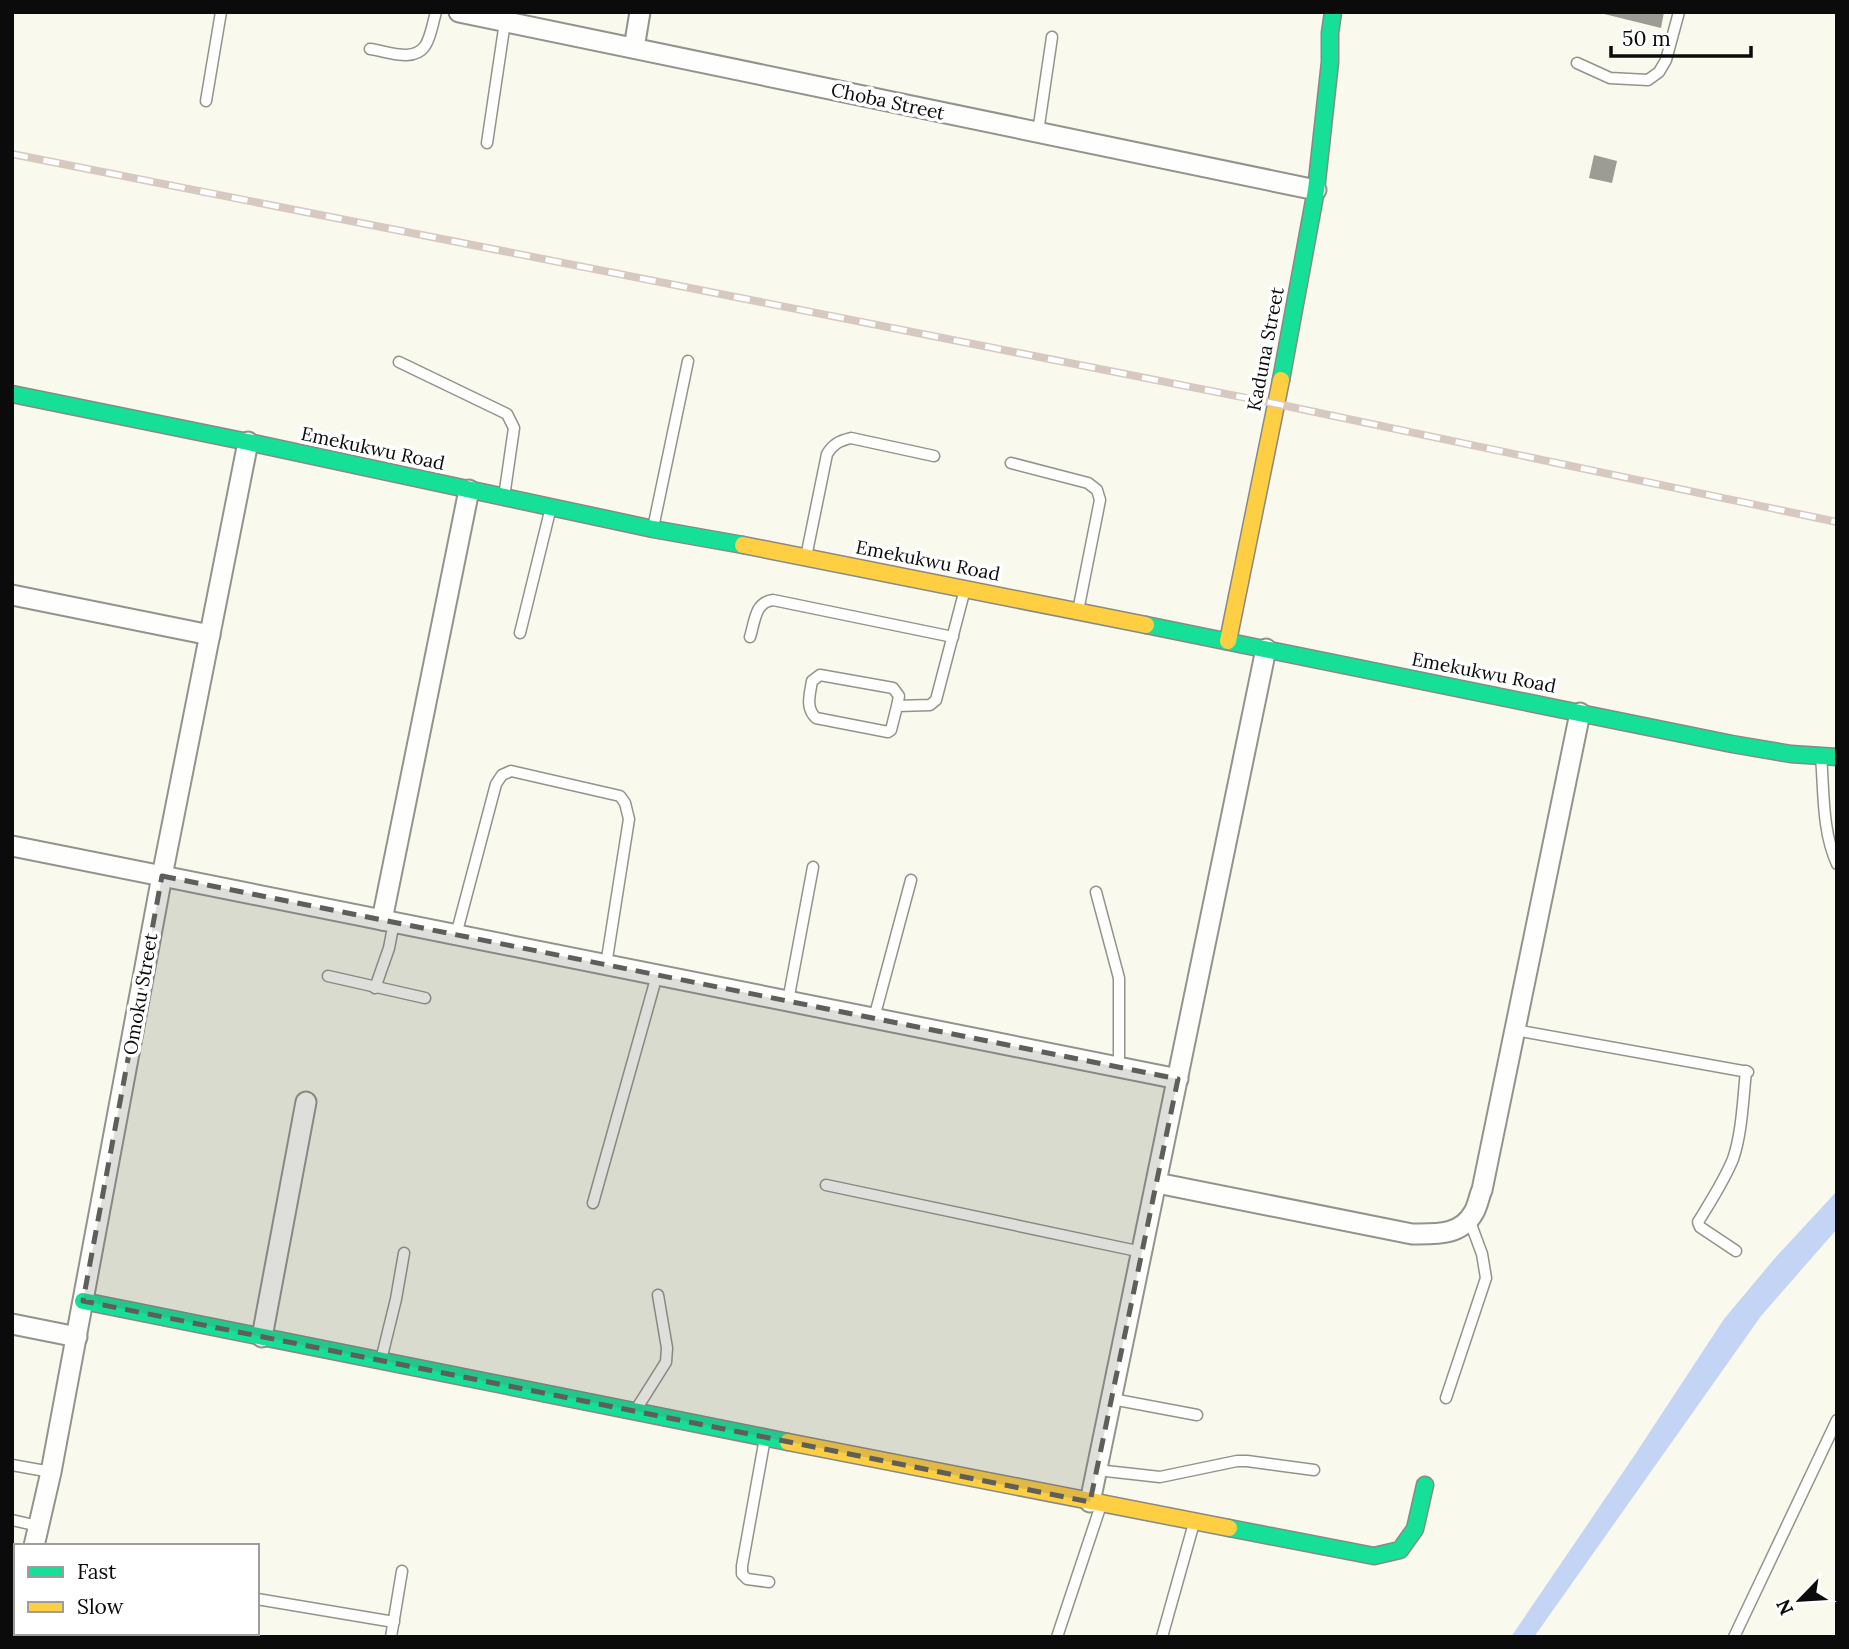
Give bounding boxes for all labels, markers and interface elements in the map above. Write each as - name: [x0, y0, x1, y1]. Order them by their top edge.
- scale bar: [1611, 14, 1751, 58]
- text: 50 m: [1622, 25, 1671, 52]
- street label: Choba Street: [829, 77, 948, 125]
- street label: Kaduna Street: [1241, 284, 1289, 413]
- street label: Emekukwu Road: [299, 421, 447, 475]
- street label: Emekukwu Road: [854, 534, 1002, 586]
- street label: Emekukwu Road: [1410, 646, 1558, 698]
- street label: Omoku Street: [117, 930, 163, 1057]
- legend: [14, 1544, 259, 1635]
- text: Fast: [77, 1558, 117, 1585]
- north arrow: [1765, 1565, 1835, 1635]
- text: Slow: [77, 1593, 124, 1620]
- text: N: [1770, 1595, 1799, 1619]

